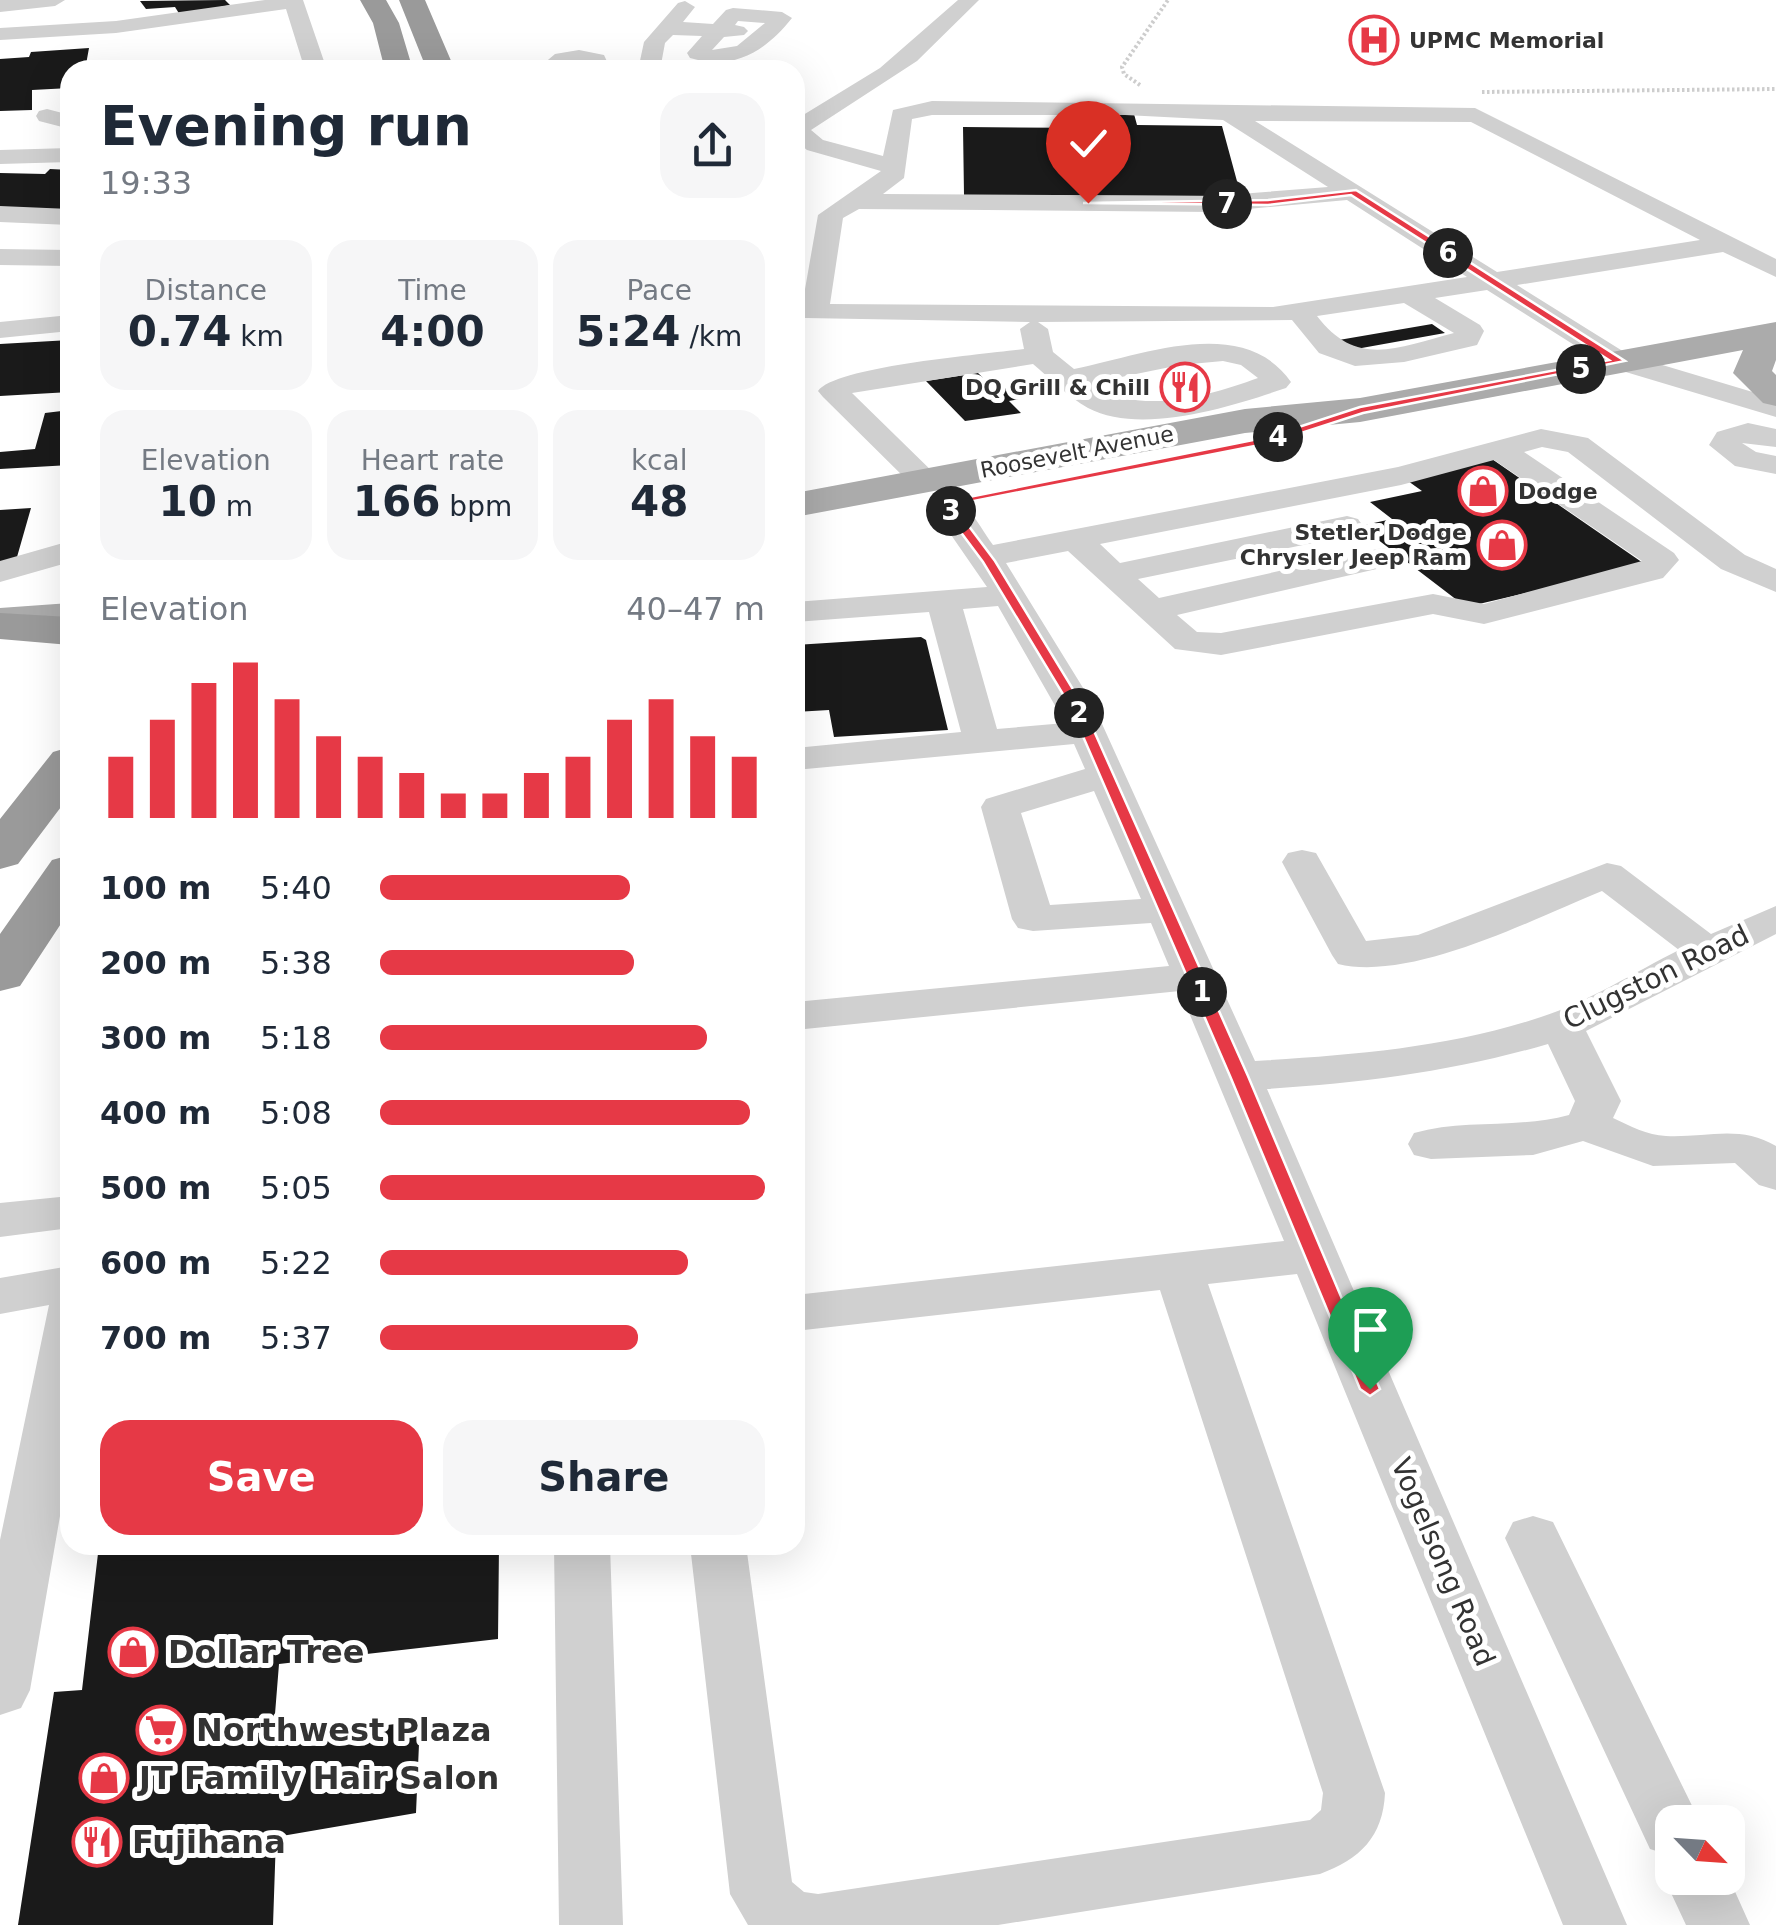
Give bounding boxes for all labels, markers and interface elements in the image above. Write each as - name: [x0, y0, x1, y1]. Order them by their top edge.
- hospital icon: UPMC Memorial: [1348, 14, 1400, 66]
- place label: UPMC Memorial: [1409, 28, 1604, 53]
- button: share: [660, 93, 765, 198]
- text: Evening run: [100, 94, 472, 158]
- pin: [1046, 101, 1131, 204]
- icon: check: [1061, 116, 1116, 171]
- text: 19:33: [100, 164, 192, 202]
- pin: 7: [1202, 179, 1252, 229]
- text: 7: [1217, 187, 1237, 220]
- pin: 6: [1423, 228, 1473, 278]
- text: 6: [1438, 236, 1458, 269]
- text: Distance: [145, 274, 267, 307]
- text: Time: [398, 274, 467, 307]
- text: Pace: [626, 274, 692, 307]
- text: 0.74: [128, 307, 231, 356]
- text: 4:00: [380, 307, 485, 356]
- text: 5:24: [576, 307, 680, 356]
- text: km: [231, 320, 284, 353]
- text: /km: [680, 320, 742, 353]
- pin: 5: [1556, 344, 1606, 394]
- text: 5: [1571, 352, 1591, 385]
- restaurant icon: DQ Grill & Chill: [1159, 361, 1211, 413]
- place label: DQ Grill & Chill: [965, 375, 1150, 400]
- pin: 4: [1253, 412, 1303, 462]
- text: 4: [1268, 420, 1288, 453]
- street label: Roosevelt Avenue: [978, 421, 1176, 483]
- text: Elevation: [141, 444, 271, 477]
- text: Heart rate: [361, 444, 504, 477]
- text: kcal: [631, 444, 687, 477]
- shop icon: Dodge: [1457, 465, 1509, 517]
- text: 10: [159, 477, 217, 526]
- text: 166: [353, 477, 440, 526]
- text: 48: [630, 477, 688, 526]
- place label: Dodge: [1518, 479, 1598, 504]
- pin: 3: [926, 486, 976, 536]
- text: m: [217, 490, 253, 523]
- text: bpm: [440, 490, 512, 523]
- text: 3: [941, 494, 961, 527]
- shop icon: Stetler Dodge Chrysler Jeep Ram: [1476, 519, 1528, 571]
- place label: Stetler Dodge Chrysler Jeep Ram: [1240, 520, 1467, 570]
- text: Elevation: [100, 590, 249, 628]
- text: 40–47 m: [626, 590, 765, 628]
- pin: 2: [1054, 688, 1104, 738]
- text: 2: [1069, 696, 1089, 729]
- text: 100 m: [100, 869, 211, 907]
- text: 5:40: [260, 869, 332, 907]
- street label: Clugston Road: [1558, 918, 1754, 1036]
- text: 200 m: [100, 944, 211, 982]
- text: 5:38: [260, 944, 332, 982]
- pin: 1: [1177, 967, 1227, 1017]
- text: 1: [1192, 975, 1212, 1008]
- text: 300 m: [100, 1019, 211, 1057]
- text: 5:18: [260, 1019, 332, 1057]
- text: 400 m: [100, 1094, 211, 1132]
- text: 5:08: [260, 1094, 332, 1132]
- text: 500 m: [100, 1169, 211, 1207]
- text: 5:05: [260, 1169, 332, 1207]
- text: 600 m: [100, 1244, 211, 1282]
- text: 5:22: [260, 1244, 332, 1282]
- pin: [1328, 1287, 1413, 1390]
- icon: arrive: [1343, 1302, 1398, 1357]
- text: 700 m: [100, 1319, 211, 1357]
- text: 5:37: [260, 1319, 332, 1357]
- button: Save: [100, 1420, 423, 1535]
- button: Share: [443, 1420, 765, 1535]
- street label: Vogelsong Road: [1384, 1453, 1502, 1671]
- shop icon: Dollar Tree: [107, 1626, 159, 1678]
- place label: Dollar Tree: [168, 1633, 365, 1671]
- supermarket icon: Northwest Plaza: [135, 1704, 187, 1756]
- place label: Northwest Plaza: [196, 1711, 492, 1749]
- shop icon: JT Family Hair Salon: [78, 1752, 130, 1804]
- place label: JT Family Hair Salon: [137, 1759, 499, 1797]
- north arrow: [1655, 1805, 1745, 1895]
- map controls: [1655, 1805, 1745, 1895]
- restaurant icon: Fujihana: [71, 1816, 123, 1868]
- place label: Fujihana: [132, 1823, 286, 1861]

